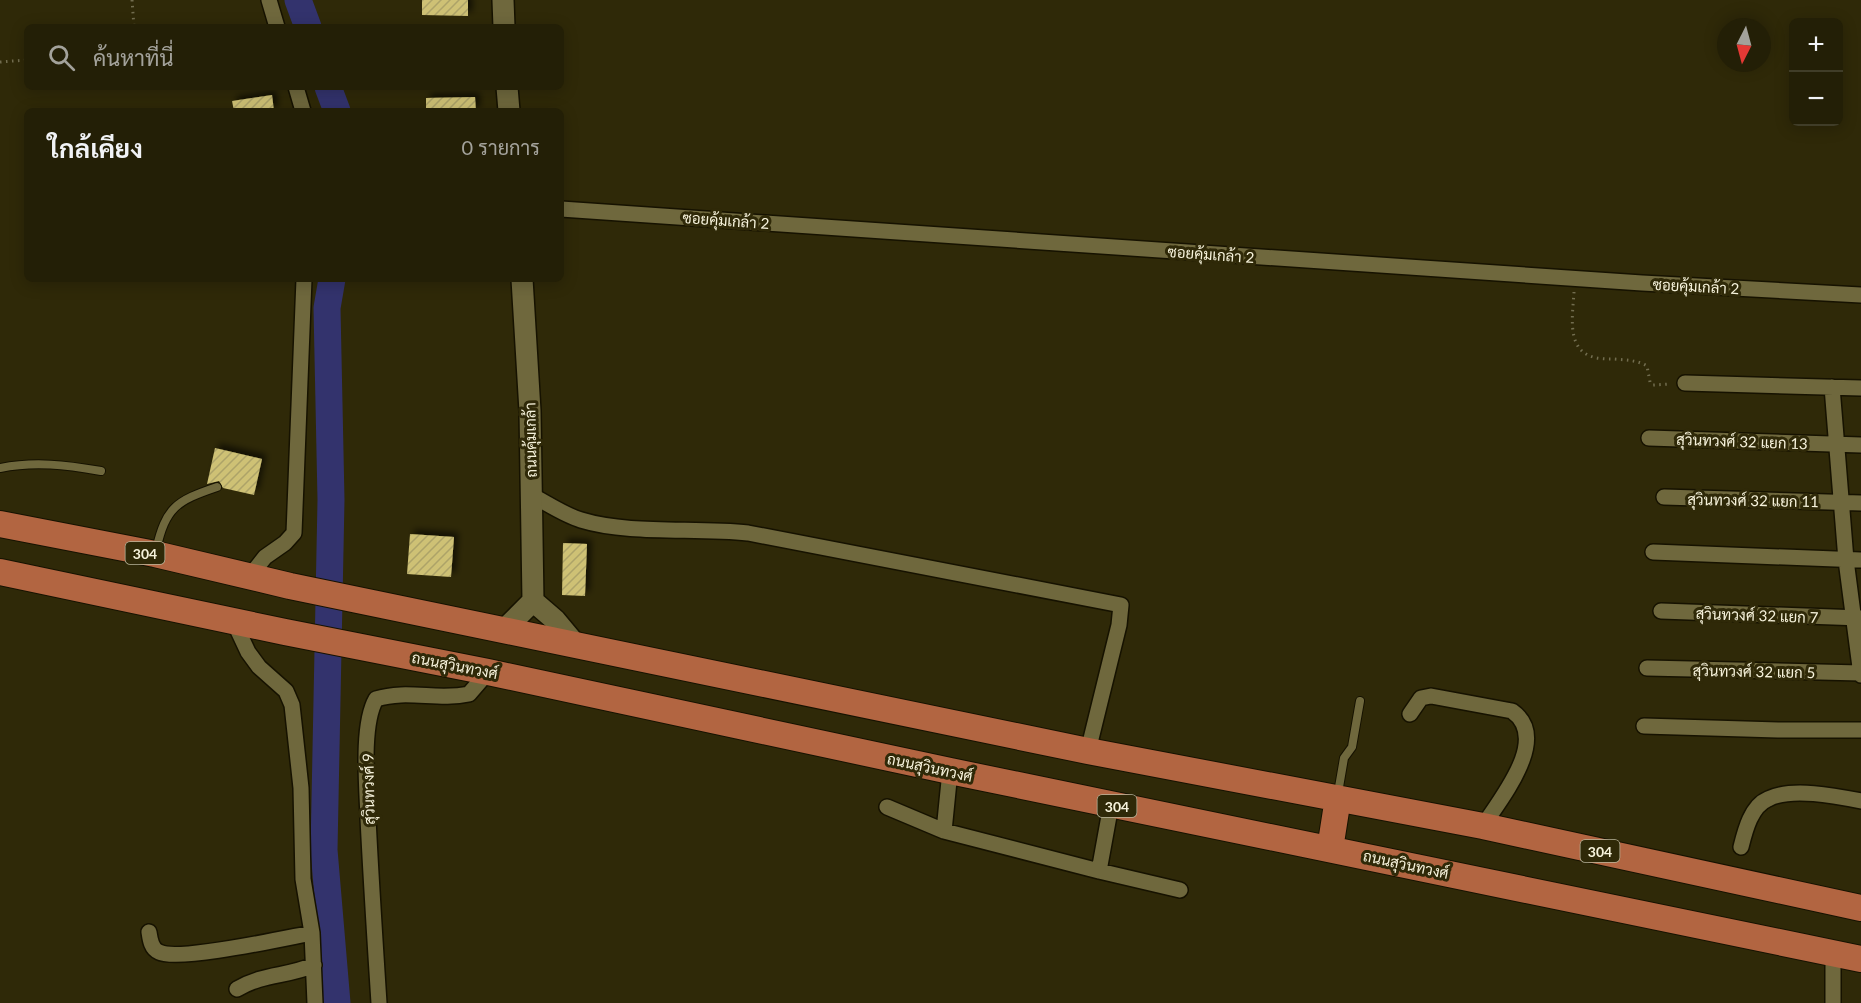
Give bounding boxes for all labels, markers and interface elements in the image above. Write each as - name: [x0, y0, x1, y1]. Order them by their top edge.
- north arrow: [1717, 18, 1771, 72]
- map controls: [1789, 18, 1843, 126]
- button: +: [1789, 18, 1843, 72]
- search box: [24, 24, 564, 90]
- icon: search: [45, 41, 78, 74]
- text: ค้นหาที่นี่: [93, 44, 173, 71]
- button: −: [1789, 72, 1843, 126]
- text: ใกล้เคียง: [48, 132, 143, 164]
- text: 0 รายการ: [462, 135, 540, 159]
- street label: ซอยคุ้มเกล้า 2: [682, 208, 770, 235]
- street label: ซอยคุ้มเกล้า 2: [1167, 242, 1255, 269]
- street label: ซอยคุ้มเกล้า 2: [1652, 275, 1740, 300]
- street label: ถนนคุ้มเกล้า: [520, 402, 543, 478]
- street label: สุวินทวงศ์ 32 แยก 13: [1676, 430, 1808, 455]
- street label: สุวินทวงศ์ 32 แยก 11: [1687, 490, 1819, 513]
- road number: 304: [126, 542, 164, 564]
- street label: สุวินทวงศ์ 32 แยก 7: [1695, 604, 1819, 629]
- street label: ถนนสุวินทวงศ์: [410, 648, 499, 685]
- street label: สุวินทวงศ์ 32 แยก 5: [1692, 661, 1816, 684]
- street label: ถนนสุวินทวงศ์: [885, 749, 974, 788]
- street label: สุวินทวงศ์ 9: [358, 753, 381, 825]
- road number: 304: [1098, 795, 1136, 817]
- road number: 304: [1580, 840, 1620, 862]
- street label: ถนนสุวินทวงศ์: [1361, 846, 1450, 885]

